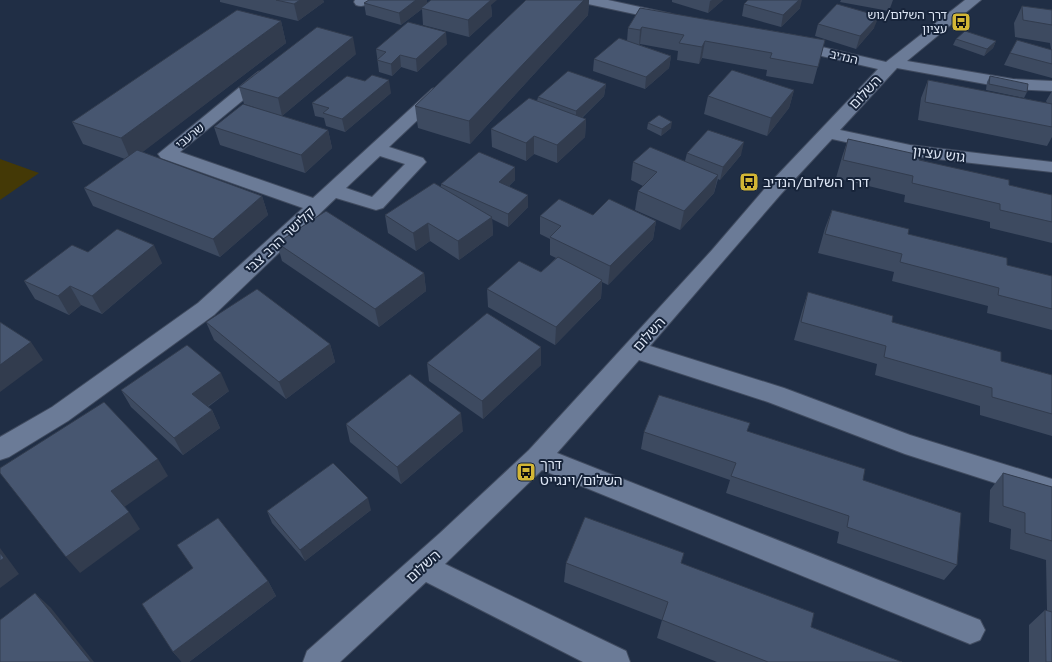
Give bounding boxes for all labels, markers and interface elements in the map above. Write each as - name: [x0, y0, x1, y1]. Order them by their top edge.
- place label: דרך השלום/גוש עציון: [867, 6, 947, 38]
- bus stop icon: דרך השלום/גוש עציון: [950, 11, 972, 33]
- street label: הנדיב: [828, 45, 860, 69]
- street label: השלום: [844, 71, 886, 113]
- street label: שרעבי: [172, 119, 208, 153]
- street label: גוש עציון: [912, 141, 966, 167]
- bus stop icon: דרך השלום/הנדיב: [738, 171, 760, 193]
- place label: דרך השלום/הנדיב: [763, 172, 870, 192]
- street label: קלישר הרב צבי: [241, 202, 320, 278]
- street label: השלום: [628, 312, 670, 356]
- place label: דרך השלום/וינגייט: [540, 454, 623, 490]
- bus stop icon: דרך השלום/וינגייט: [515, 461, 537, 483]
- street label: השלום: [401, 545, 445, 587]

